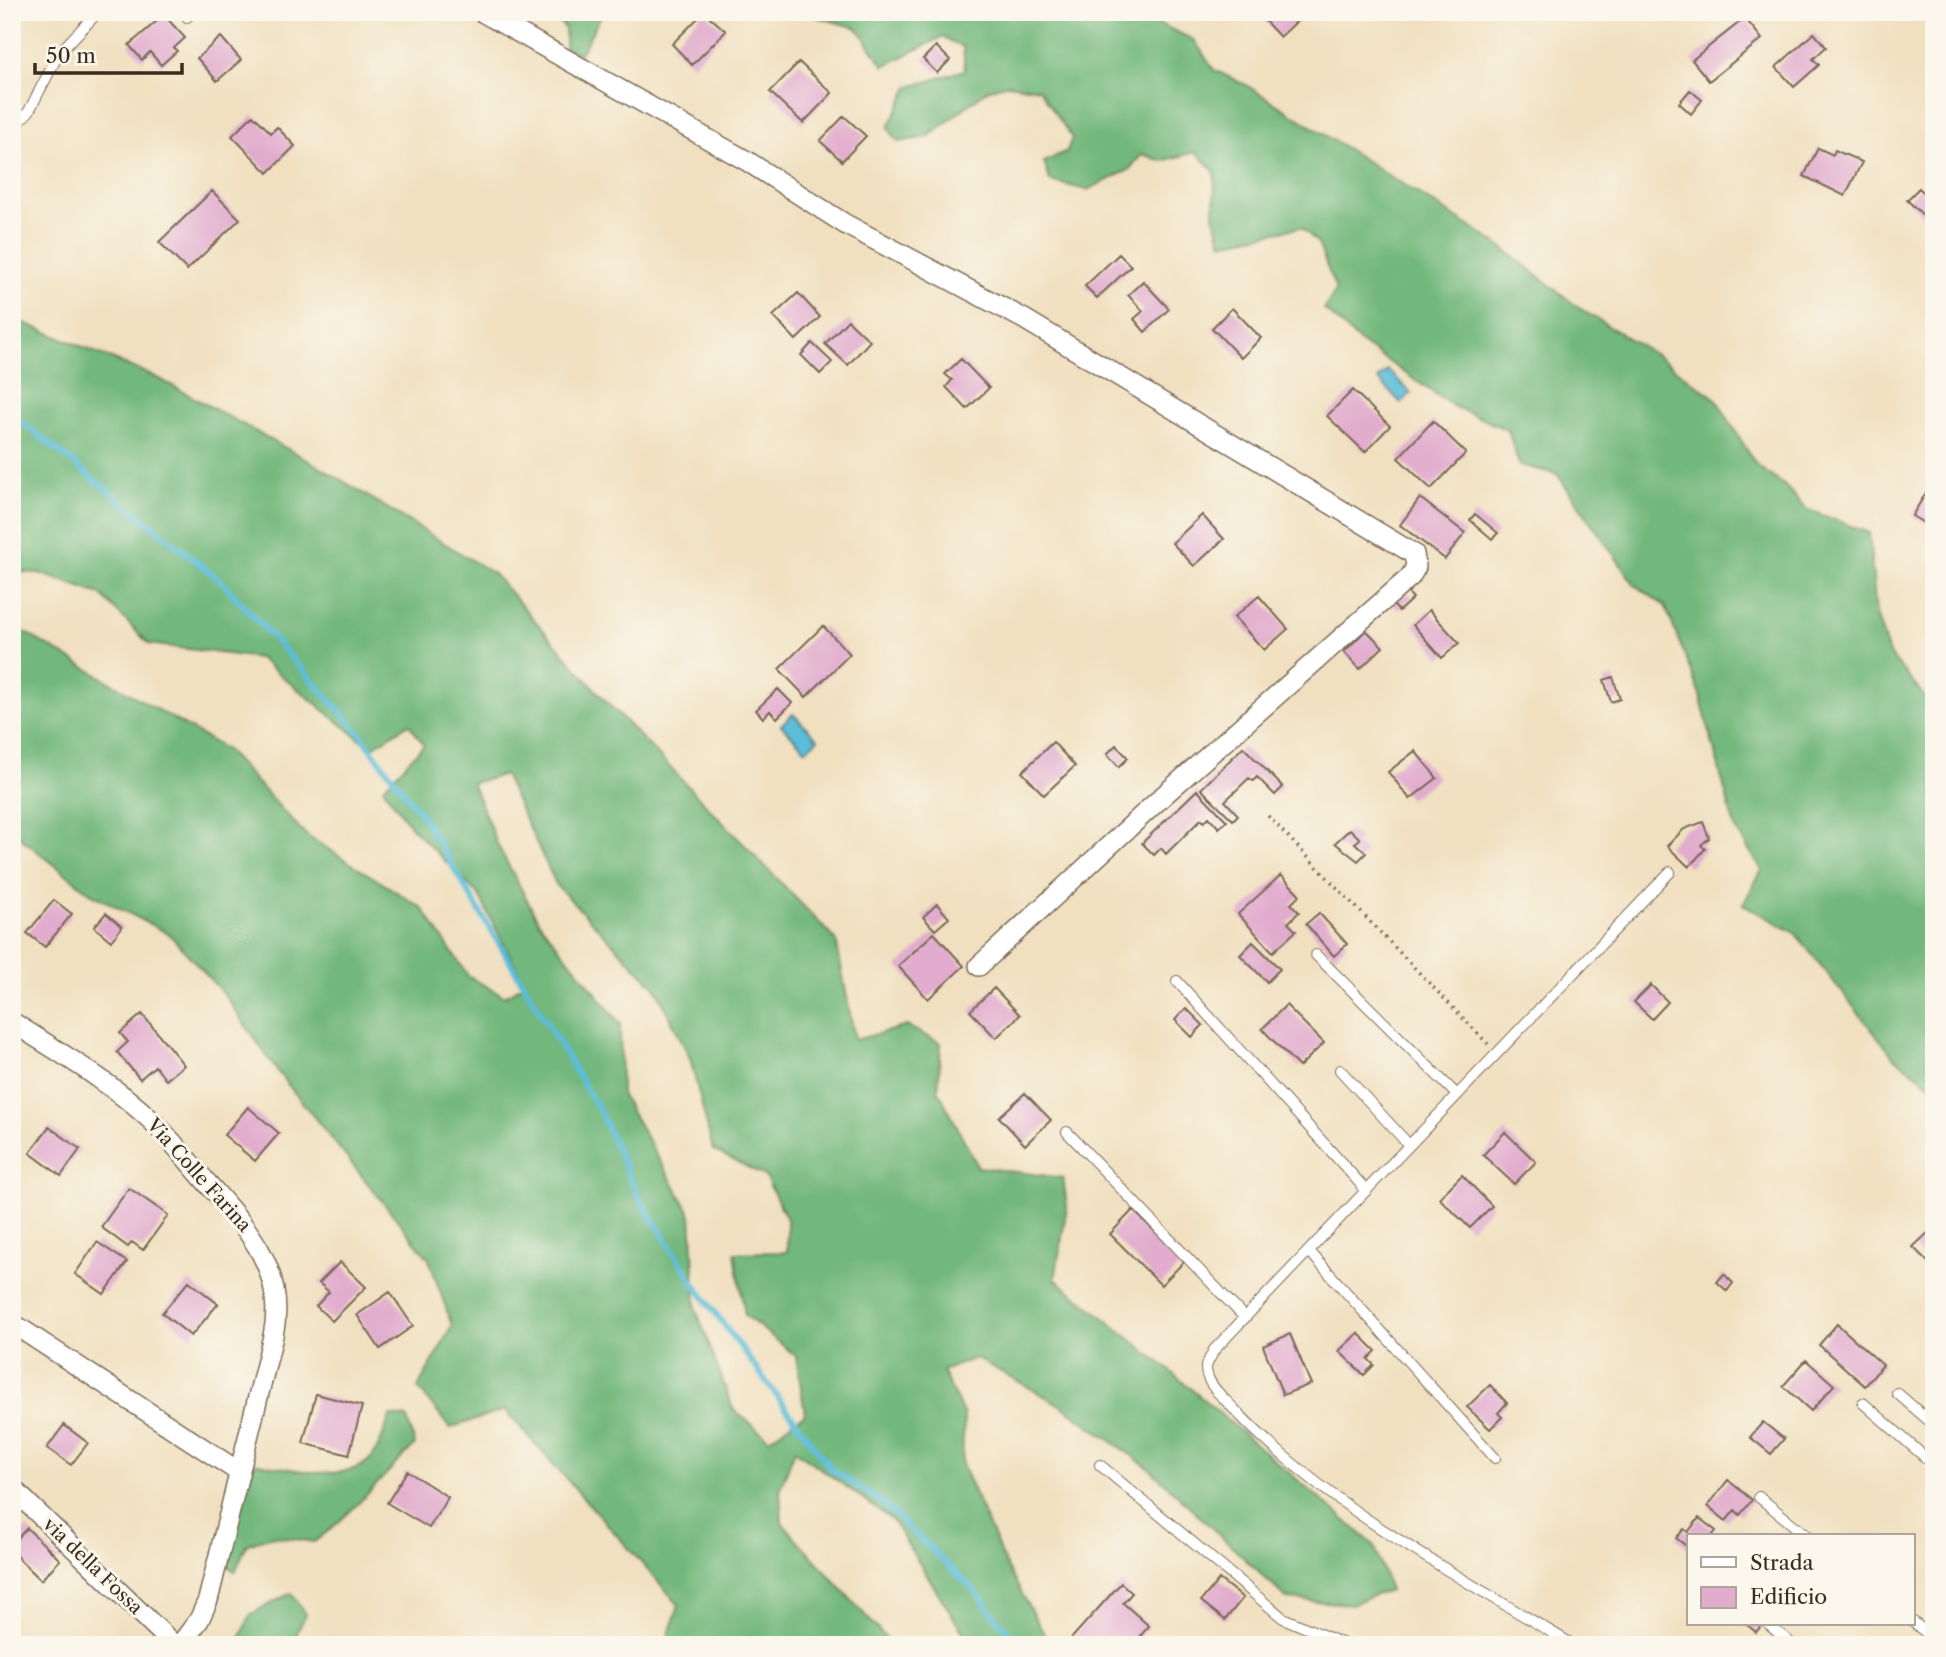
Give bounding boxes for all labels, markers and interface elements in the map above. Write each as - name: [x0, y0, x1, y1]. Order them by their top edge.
- scale bar: [35, 32, 182, 76]
- text: 50 m: [46, 43, 96, 68]
- street label: Via Colle Farina: [141, 1113, 256, 1237]
- street label: via della Fossa: [38, 1512, 147, 1619]
- legend: [1687, 1534, 1914, 1626]
- text: Strada: [1750, 1550, 1815, 1575]
- text: Edificio: [1750, 1584, 1827, 1609]

